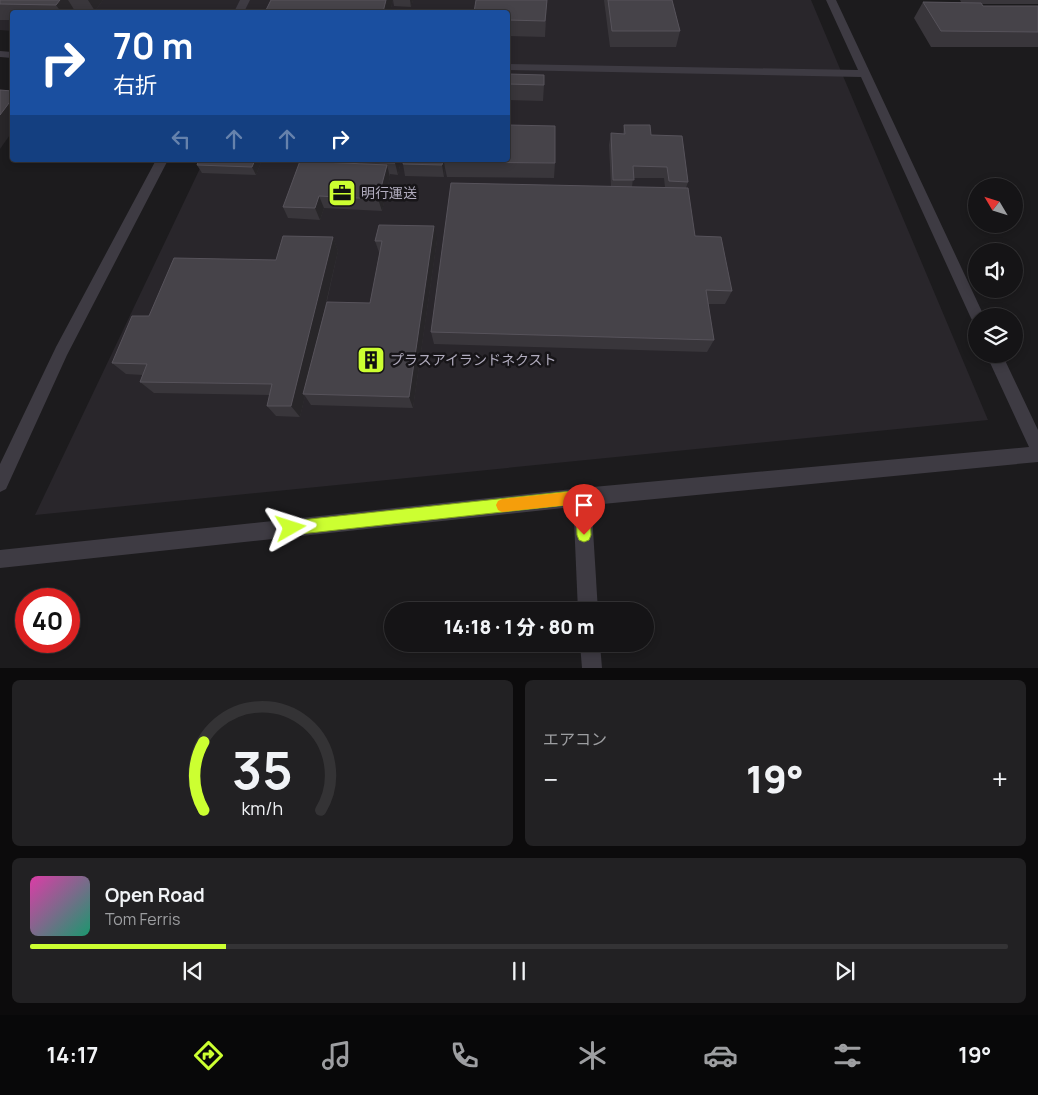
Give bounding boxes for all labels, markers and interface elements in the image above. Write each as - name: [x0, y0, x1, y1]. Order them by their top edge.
- text: 70 m: [113, 22, 193, 70]
- icon: right: [30, 30, 95, 95]
- text: 右折: [113, 70, 157, 100]
- icon: left: [167, 125, 195, 153]
- icon: ahead: [220, 125, 248, 153]
- icon: ahead: [273, 125, 301, 153]
- icon: right: [326, 125, 354, 153]
- office icon: 明行運送: [327, 178, 357, 208]
- north arrow: [968, 178, 1022, 232]
- map controls: [968, 178, 1023, 363]
- place label: 明行運送: [361, 183, 417, 202]
- button: sound: [968, 243, 1023, 298]
- button: layers: [968, 308, 1023, 363]
- building icon: プラスアイランドネクスト: [356, 345, 386, 375]
- place label: プラスアイランドネクスト: [390, 350, 557, 369]
- pin: [563, 484, 605, 535]
- icon: arrive: [570, 491, 598, 519]
- position arrow: [264, 501, 316, 553]
- speed limit sign: 40: [15, 588, 80, 653]
- text: 14:18 · 1 分 · 80 m: [444, 614, 594, 640]
- text: エアコン: [543, 728, 607, 750]
- text: 35: [232, 734, 293, 805]
- text: 19°: [746, 752, 804, 804]
- text: −: [543, 760, 558, 798]
- text: +: [992, 760, 1008, 798]
- text: km/h: [242, 796, 283, 820]
- text: Open Road: [105, 882, 205, 908]
- text: Tom Ferris: [105, 908, 180, 930]
- icon: previous: [179, 957, 207, 985]
- icon: pause: [505, 957, 533, 985]
- icon: next: [831, 957, 859, 985]
- icon: directions: [191, 1038, 226, 1073]
- icon: music: [319, 1038, 354, 1073]
- icon: phone: [447, 1038, 482, 1073]
- icon: climate: [575, 1038, 610, 1073]
- icon: car: [703, 1038, 738, 1073]
- icon: filters: [830, 1038, 865, 1073]
- text: 14:17: [46, 1040, 98, 1070]
- text: 19°: [958, 1040, 991, 1070]

